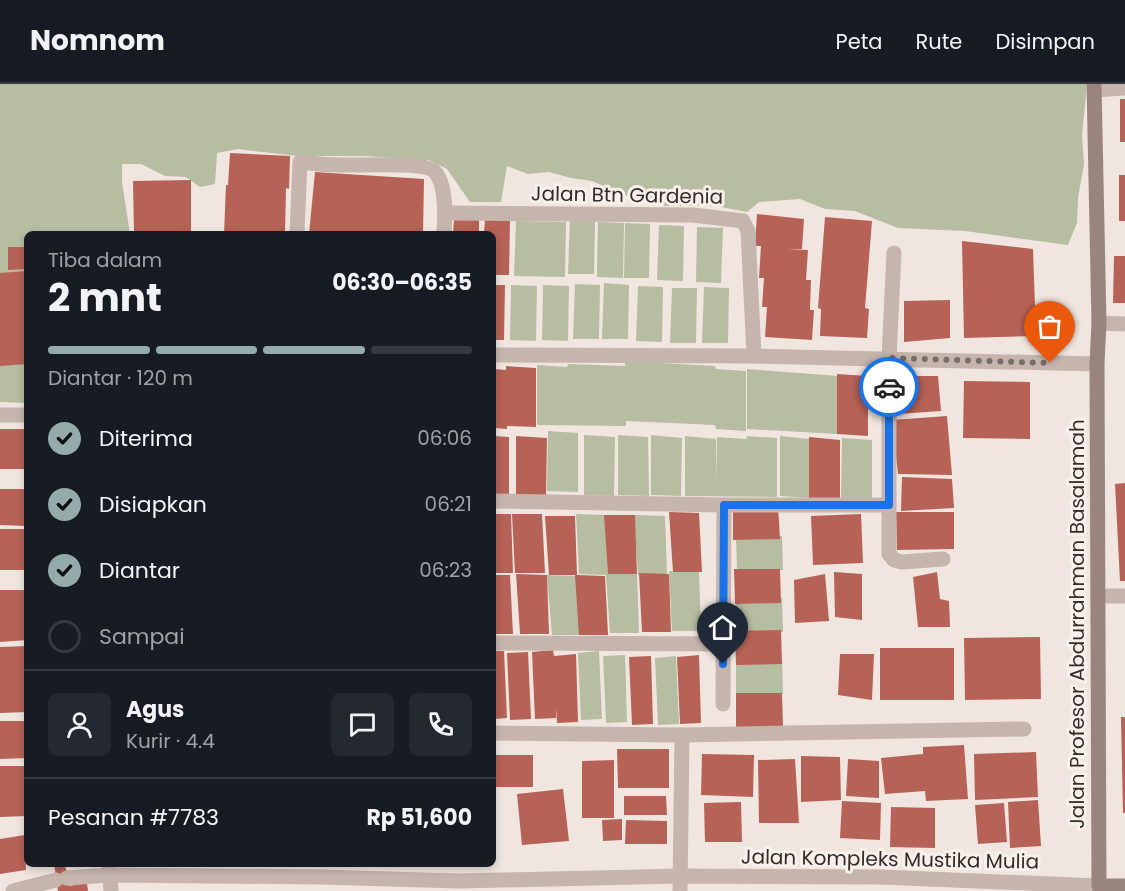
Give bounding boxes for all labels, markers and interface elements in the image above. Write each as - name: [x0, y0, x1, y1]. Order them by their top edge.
- text: Nomnom: [30, 21, 165, 60]
- text: Peta: [835, 27, 883, 56]
- text: Rute: [916, 27, 962, 56]
- text: Disimpan: [995, 27, 1095, 56]
- street label: Jalan Btn Gardenia: [531, 179, 723, 211]
- text: Tiba dalam: [48, 246, 162, 274]
- text: 06:30–06:35: [332, 267, 472, 298]
- text: 2 mnt: [48, 270, 162, 325]
- pin: [1024, 301, 1075, 363]
- icon: bag: [1033, 310, 1066, 343]
- courier: [859, 357, 919, 417]
- text: Diantar · 120 m: [48, 364, 193, 392]
- icon: car: [873, 371, 906, 404]
- street label: Jalan Profesor Abdurrahman Basalamah: [1063, 419, 1091, 829]
- icon: check: [48, 422, 81, 455]
- text: Diterima: [99, 423, 193, 454]
- text: 06:06: [417, 424, 472, 452]
- icon: check: [48, 488, 81, 521]
- text: Disiapkan: [99, 489, 207, 520]
- text: 06:21: [425, 490, 472, 518]
- icon: check: [48, 554, 81, 587]
- text: Diantar: [99, 555, 180, 586]
- text: 06:23: [419, 556, 472, 584]
- pin: [697, 602, 748, 664]
- icon: home: [706, 611, 739, 644]
- text: Sampai: [99, 621, 185, 652]
- button: person: [48, 693, 111, 756]
- button: chat: [331, 693, 394, 756]
- button: phone: [409, 693, 472, 756]
- text: Agus: [126, 694, 184, 725]
- text: Kurir · 4.4: [126, 727, 215, 755]
- text: Pesanan #7783: [48, 802, 219, 833]
- text: Rp 51,600: [366, 802, 472, 833]
- street label: Jalan Kompleks Mustika Mulia: [741, 842, 1039, 876]

